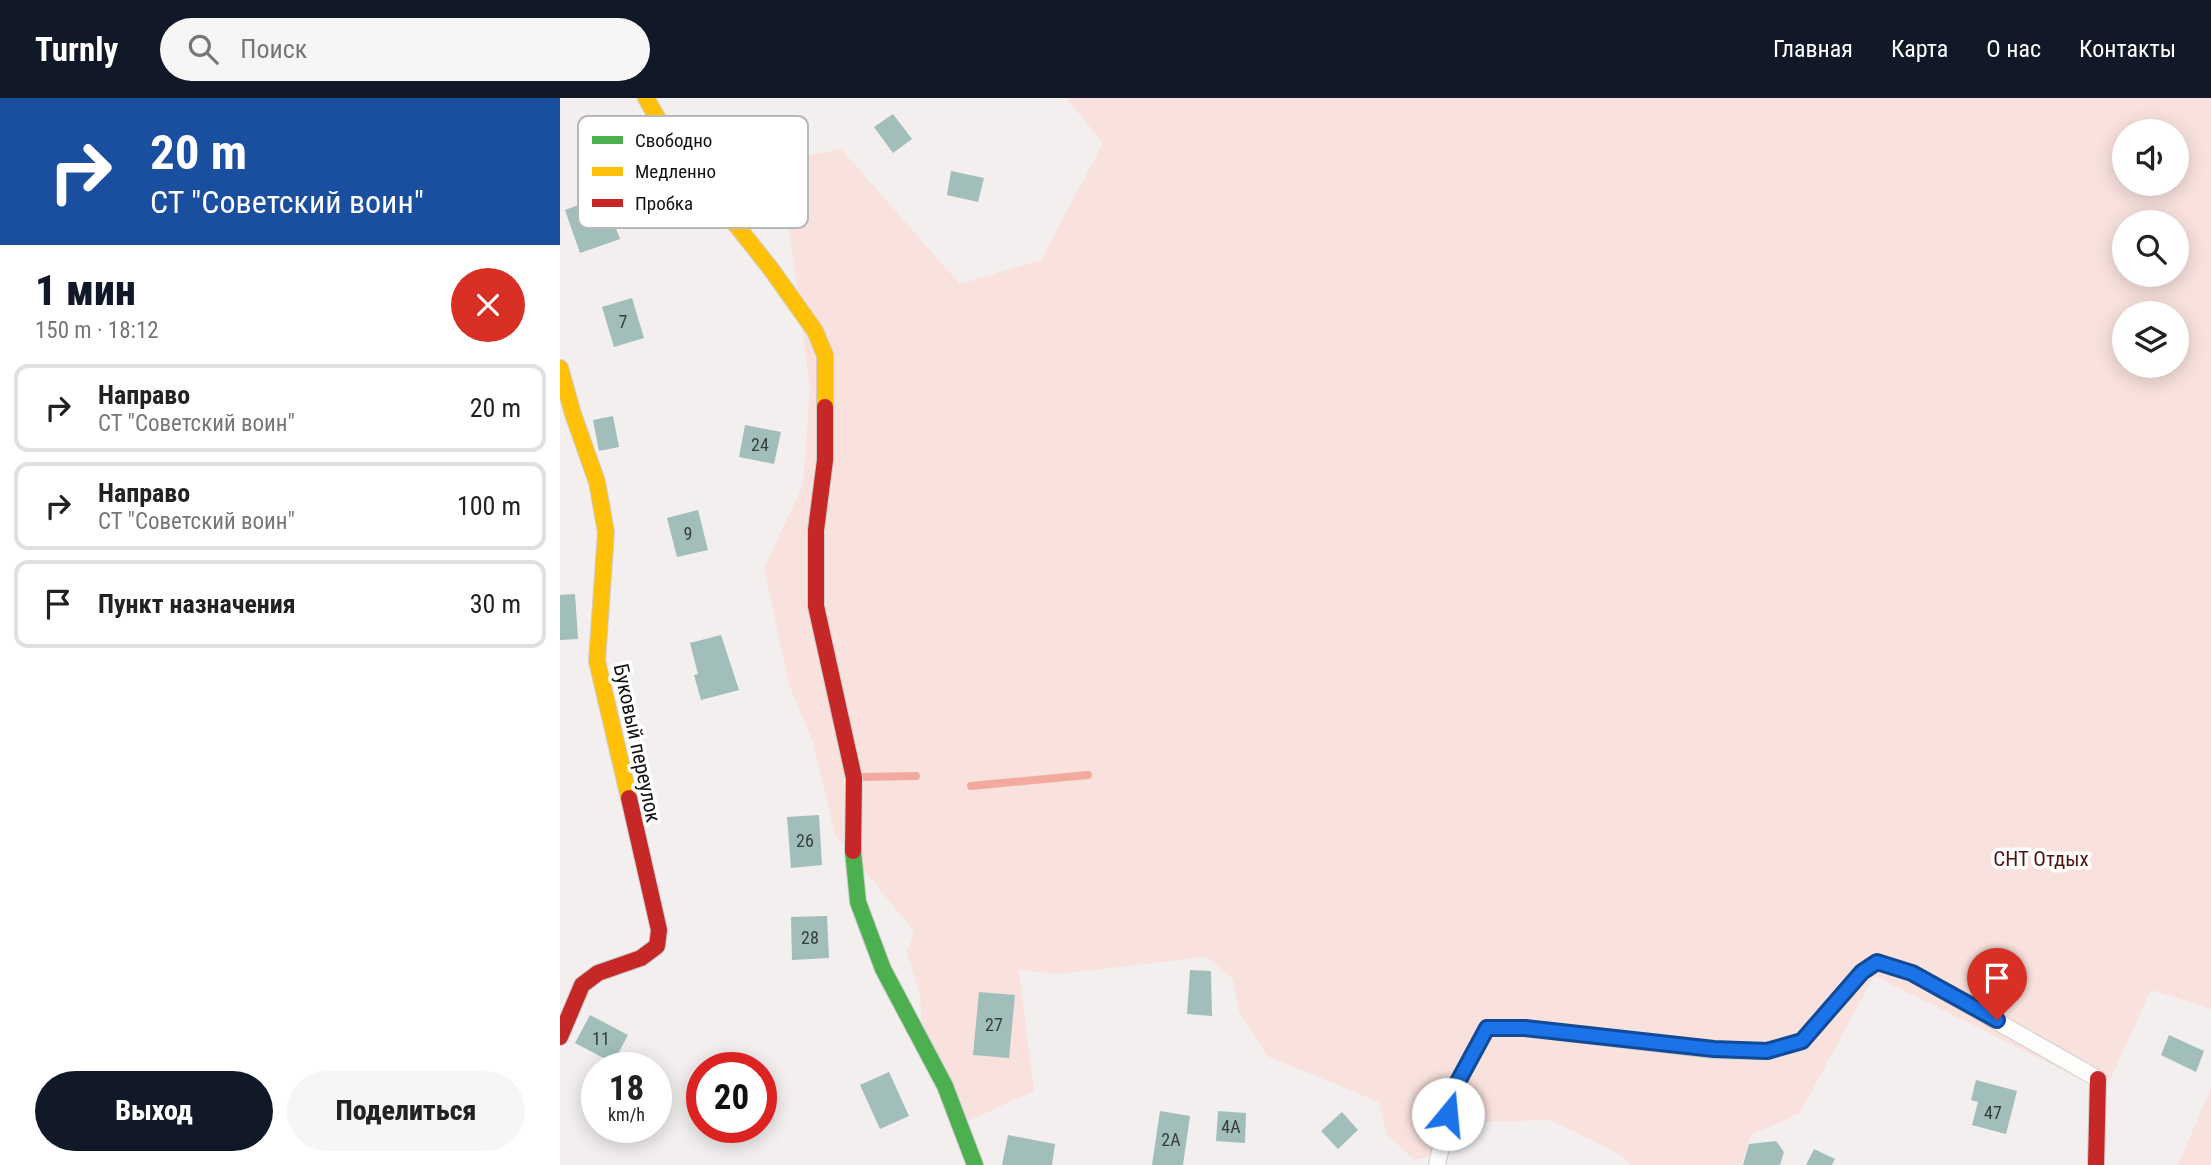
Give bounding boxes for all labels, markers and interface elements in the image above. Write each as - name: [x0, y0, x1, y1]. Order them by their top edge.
- search box: [160, 18, 650, 81]
- text: Turnly: [35, 30, 118, 69]
- icon: search: [184, 30, 222, 68]
- text: Поиск: [240, 34, 307, 64]
- text: Главная: [1773, 35, 1853, 63]
- text: Карта: [1891, 35, 1948, 63]
- text: О нас: [1986, 35, 2041, 63]
- text: Контакты: [2079, 35, 2176, 63]
- legend: [578, 116, 808, 228]
- map controls: [2112, 119, 2189, 378]
- button: sound: [2112, 119, 2189, 196]
- text: 20 m: [150, 124, 247, 181]
- icon: right: [35, 126, 126, 217]
- text: Свободно: [635, 129, 712, 152]
- text: Медленно: [635, 160, 716, 183]
- text: СТ "Советский воин": [150, 183, 424, 221]
- text: Пробка: [635, 192, 693, 215]
- button: search: [2112, 210, 2189, 287]
- text: 1 мин: [35, 266, 136, 315]
- button: close: [451, 268, 525, 342]
- button: layers: [2112, 301, 2189, 378]
- house number: 7: [619, 311, 628, 332]
- text: 150 m · 18:12: [35, 317, 159, 344]
- text: Направо: [98, 380, 190, 410]
- icon: right: [39, 389, 77, 427]
- text: 20 m: [470, 393, 521, 423]
- text: СТ "Советский воин": [98, 410, 295, 437]
- house number: 24: [751, 434, 769, 455]
- text: Направо: [98, 478, 190, 508]
- icon: right: [39, 487, 77, 525]
- text: 100 m: [457, 491, 521, 521]
- text: СТ "Советский воин": [98, 508, 295, 535]
- house number: 9: [684, 523, 692, 544]
- icon: arrive: [39, 585, 77, 623]
- text: Пункт назначения: [98, 589, 296, 619]
- text: 30 m: [470, 589, 521, 619]
- street label: Буковый переулок: [608, 662, 666, 824]
- house number: 26: [796, 830, 814, 851]
- park label: СНТ Отдых: [1993, 847, 2089, 871]
- house number: 28: [801, 927, 819, 948]
- pin: [1967, 948, 2027, 1020]
- icon: arrive: [1978, 959, 2016, 997]
- house number: 27: [985, 1014, 1003, 1035]
- house number: 11: [592, 1028, 610, 1049]
- speed limit sign: 20: [686, 1052, 777, 1143]
- text: 18: [609, 1068, 644, 1109]
- button: Выход: [35, 1071, 273, 1151]
- button: Поделиться: [287, 1071, 525, 1151]
- position arrow: [1411, 1077, 1485, 1151]
- house number: 47: [1984, 1102, 2002, 1123]
- text: km/h: [608, 1104, 645, 1125]
- house number: 4А: [1221, 1116, 1241, 1137]
- house number: 2А: [1161, 1129, 1181, 1150]

